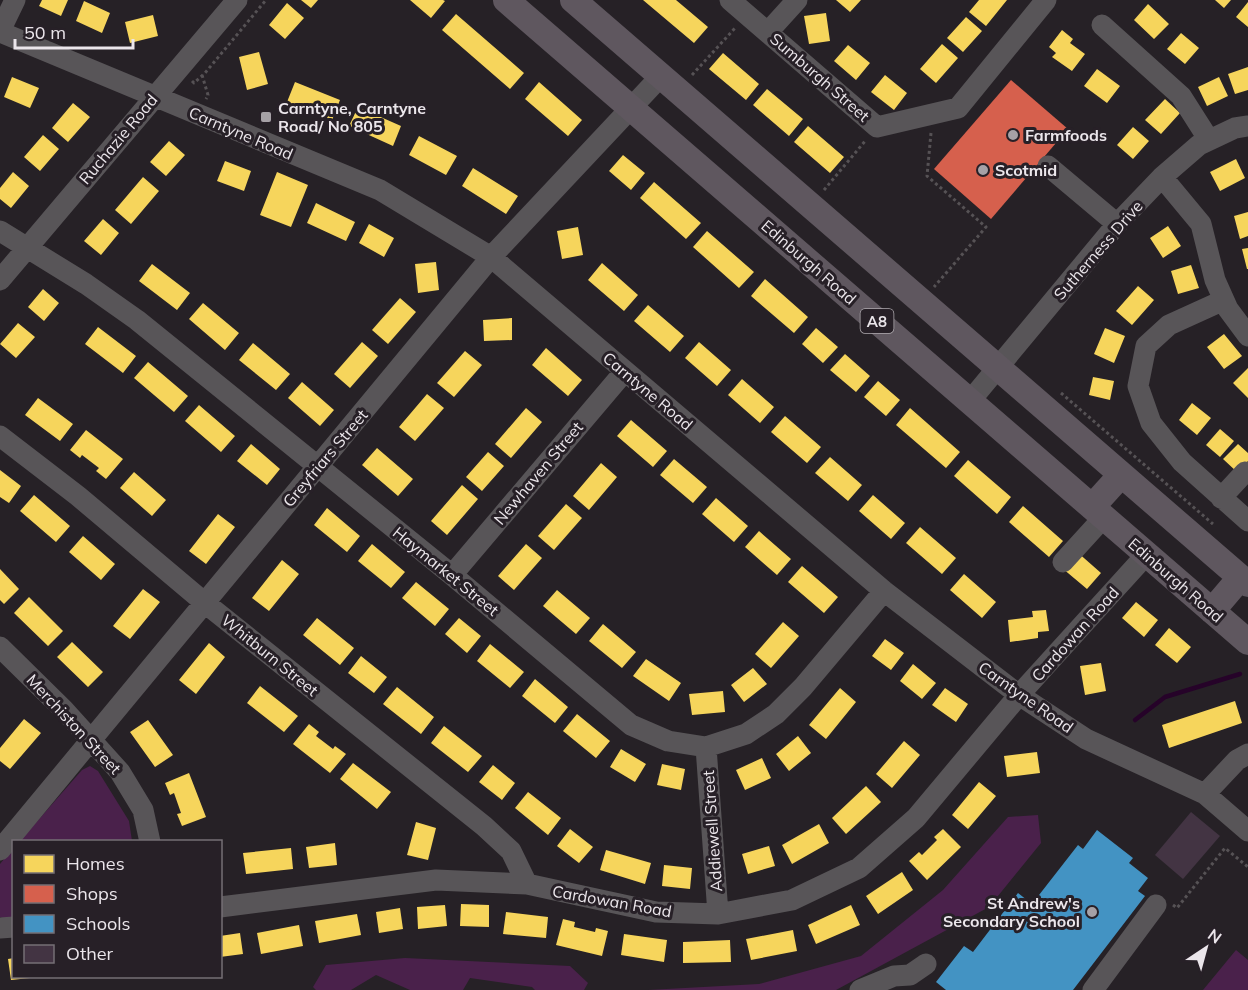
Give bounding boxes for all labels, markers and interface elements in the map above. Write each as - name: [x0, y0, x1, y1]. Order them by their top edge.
- scale bar: [15, 12, 134, 50]
- text: 50 m: [24, 21, 66, 44]
- street label: Sumburgh Street: [766, 28, 874, 126]
- street label: Ruchazie Road: [75, 90, 161, 188]
- place label: Carntyne, Carntyne Road/ No 805: [278, 98, 426, 136]
- street label: Carntyne Road: [186, 102, 296, 164]
- marker: Carntyne, Carntyne Road/ No 805: [259, 110, 273, 124]
- place label: Farmfoods: [1025, 125, 1107, 145]
- marker: Farmfoods: [1006, 128, 1020, 142]
- place label: Scotmid: [995, 160, 1057, 180]
- marker: Scotmid: [976, 163, 990, 177]
- street label: Sutherness Drive: [1049, 196, 1147, 304]
- street label: Edinburgh Road: [757, 215, 861, 309]
- road number: A8: [860, 309, 894, 333]
- street label: Carntyne Road: [599, 348, 697, 434]
- street label: Greyfriars Street: [278, 405, 372, 511]
- street label: Newhaven Street: [489, 417, 587, 529]
- street label: Haymarket Street: [389, 522, 503, 620]
- street label: Edinburgh Road: [1124, 533, 1228, 627]
- street label: Cardowan Road: [1027, 582, 1123, 686]
- street label: Whitburn Street: [217, 610, 323, 700]
- street label: Carntyne Road: [975, 657, 1077, 737]
- street label: Merchiston Street: [23, 670, 126, 778]
- street label: Addiewell Street: [698, 769, 726, 892]
- legend: [12, 840, 222, 978]
- text: Homes: [66, 852, 125, 875]
- street label: Cardowan Road: [551, 881, 673, 921]
- text: Shops: [66, 882, 118, 905]
- place label: St Andrew's Secondary School: [943, 893, 1080, 931]
- marker: St Andrew's Secondary School: [1085, 905, 1099, 919]
- text: Schools: [66, 912, 131, 935]
- north arrow: [1176, 918, 1236, 978]
- text: N: [1204, 924, 1226, 948]
- text: Other: [66, 942, 114, 965]

